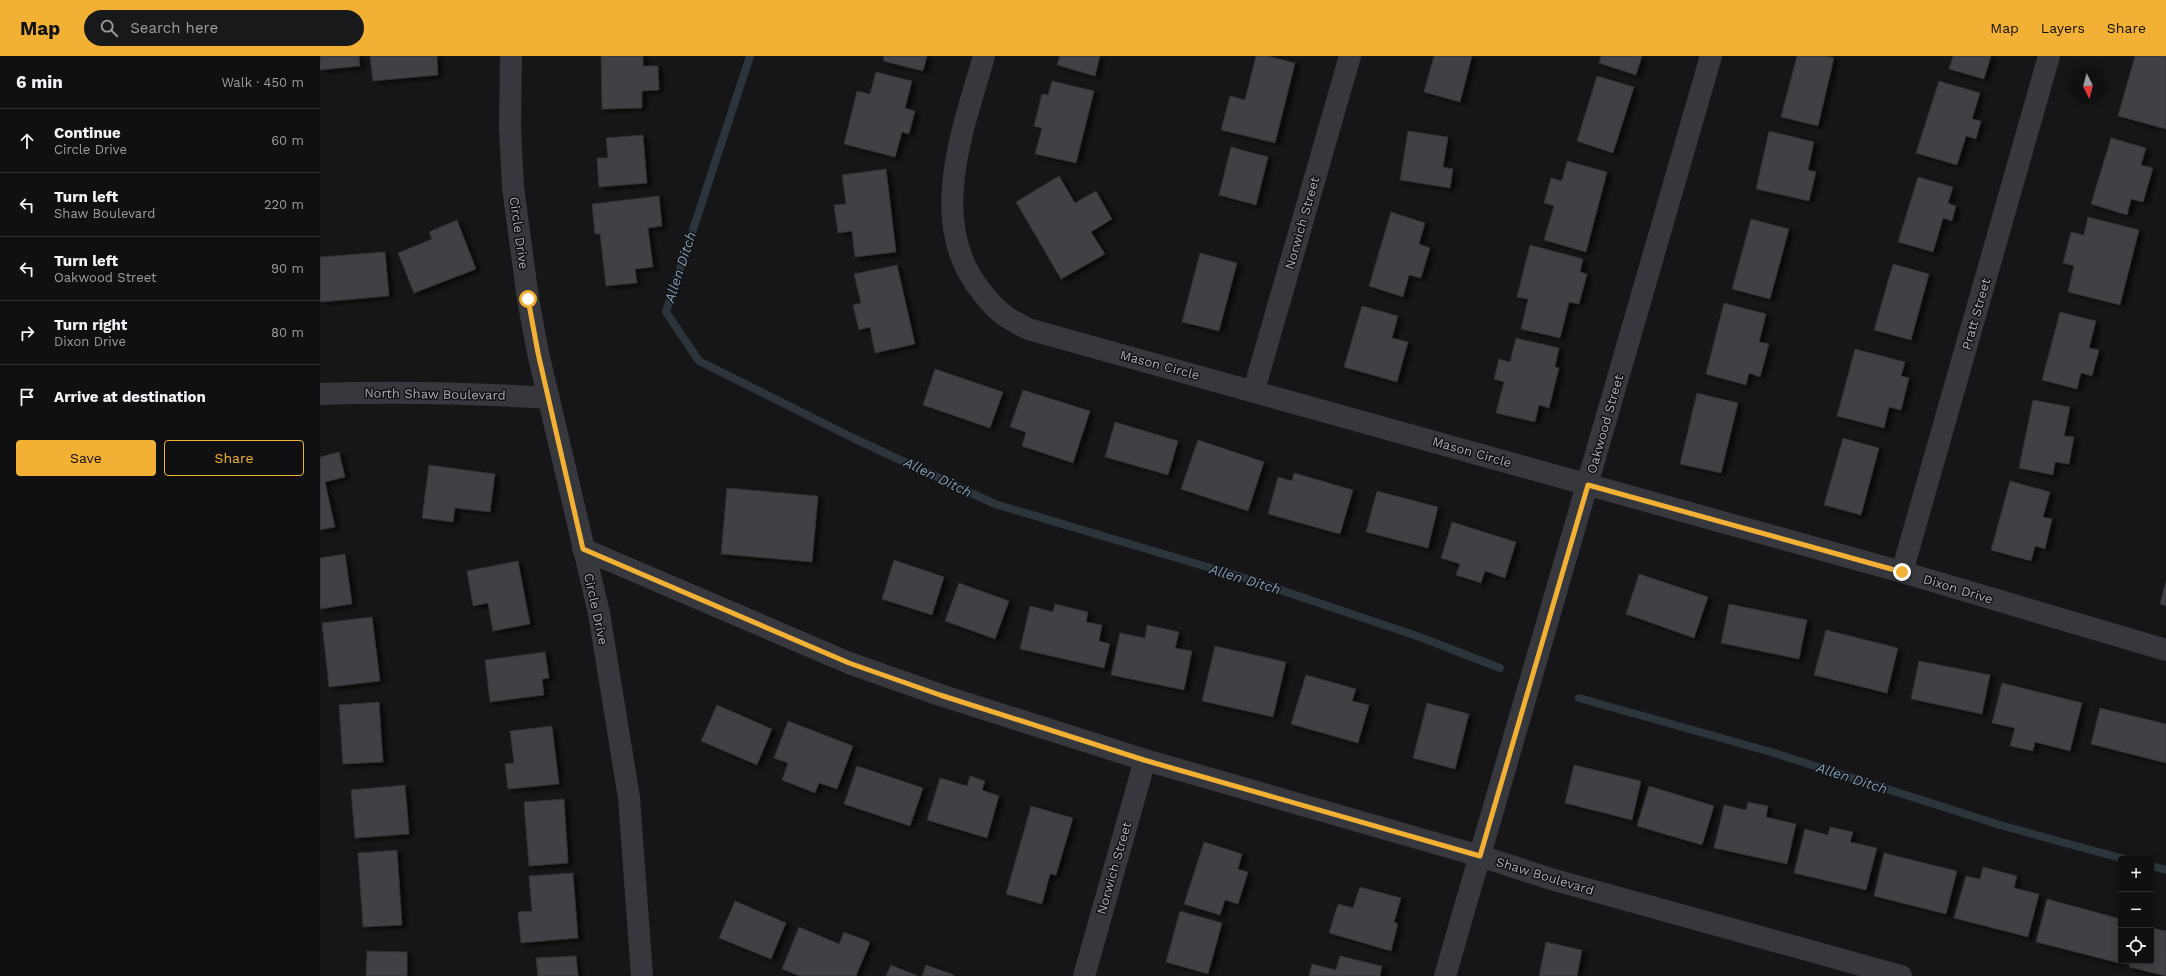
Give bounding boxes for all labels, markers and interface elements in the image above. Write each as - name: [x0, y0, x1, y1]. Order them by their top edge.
- search box: [84, 10, 364, 46]
- text: Map: [20, 17, 60, 40]
- icon: search: [98, 17, 120, 39]
- text: Search here: [130, 19, 218, 37]
- text: Map: [1990, 20, 2019, 36]
- text: Layers: [2041, 20, 2085, 36]
- text: Share: [2107, 20, 2146, 36]
- north arrow: [2070, 68, 2106, 104]
- text: 6 min: [16, 72, 63, 92]
- text: Walk · 450 m: [221, 75, 304, 90]
- text: Continue: [54, 124, 121, 142]
- icon: ahead: [16, 130, 38, 152]
- text: 60 m: [271, 133, 304, 148]
- text: Circle Drive: [54, 142, 127, 157]
- street label: Norwich Street: [1282, 174, 1323, 271]
- text: Turn left: [54, 188, 118, 206]
- icon: left: [16, 194, 38, 216]
- street label: Circle Drive: [506, 196, 532, 270]
- text: 220 m: [264, 197, 304, 212]
- text: Shaw Boulevard: [54, 206, 155, 221]
- water label: Allen Ditch: [661, 230, 699, 305]
- text: Turn left: [54, 252, 118, 270]
- icon: left: [16, 258, 38, 280]
- text: 90 m: [271, 261, 304, 276]
- text: Oakwood Street: [54, 270, 156, 285]
- street label: Pratt Street: [1959, 276, 1994, 352]
- route start: [519, 290, 537, 308]
- text: Turn right: [54, 316, 127, 334]
- icon: right: [16, 322, 38, 344]
- text: 80 m: [271, 325, 304, 340]
- text: Dixon Drive: [54, 334, 126, 349]
- street label: Mason Circle: [1119, 347, 1201, 383]
- street label: Oakwood Street: [1584, 372, 1626, 475]
- street label: North Shaw Boulevard: [364, 385, 506, 403]
- icon: arrive: [16, 386, 38, 408]
- text: Arrive at destination: [54, 388, 206, 406]
- street label: Mason Circle: [1431, 434, 1513, 470]
- button: Save: [16, 440, 156, 476]
- button: Share: [164, 440, 304, 476]
- water label: Allen Ditch: [901, 453, 975, 500]
- water label: Allen Ditch: [1207, 560, 1282, 597]
- route end: [1893, 563, 1911, 581]
- street label: Dixon Drive: [1921, 571, 1995, 607]
- street label: Circle Drive: [581, 572, 611, 646]
- water label: Allen Ditch: [1814, 759, 1889, 797]
- street label: Norwich Street: [1094, 819, 1135, 916]
- street label: Shaw Boulevard: [1494, 854, 1596, 898]
- map controls: [2118, 856, 2154, 964]
- button: +: [2118, 856, 2154, 892]
- button: −: [2118, 892, 2154, 928]
- button: locate: [2118, 928, 2154, 964]

